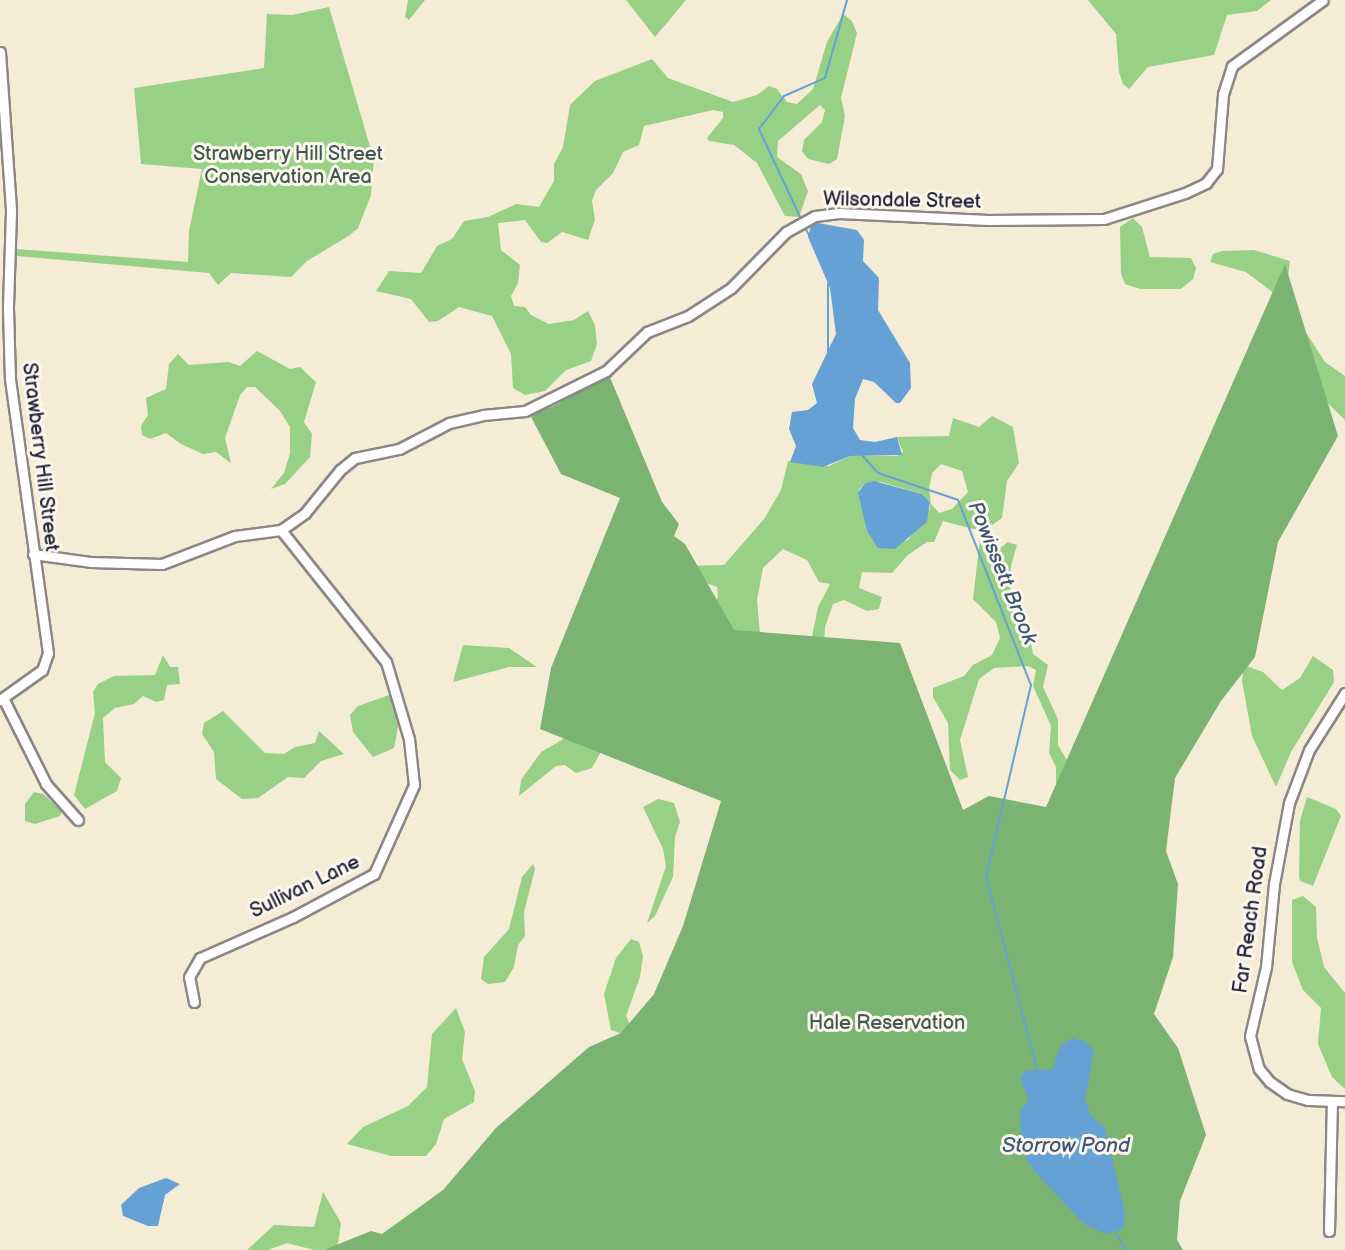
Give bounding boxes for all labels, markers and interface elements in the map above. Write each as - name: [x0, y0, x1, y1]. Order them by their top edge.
- park label: Strawberry Hill Street Conservation Area: [192, 143, 384, 190]
- street label: Wilsondale Street: [823, 188, 981, 214]
- street label: Strawberry Hill Street: [16, 361, 64, 553]
- water label: Powissett Brook: [962, 498, 1042, 648]
- street label: Far Reach Road: [1229, 845, 1273, 995]
- street label: Sullivan Lane: [246, 850, 364, 924]
- park label: Hale Reservation: [809, 1011, 965, 1035]
- water label: Storrow Pond: [1002, 1133, 1130, 1159]

